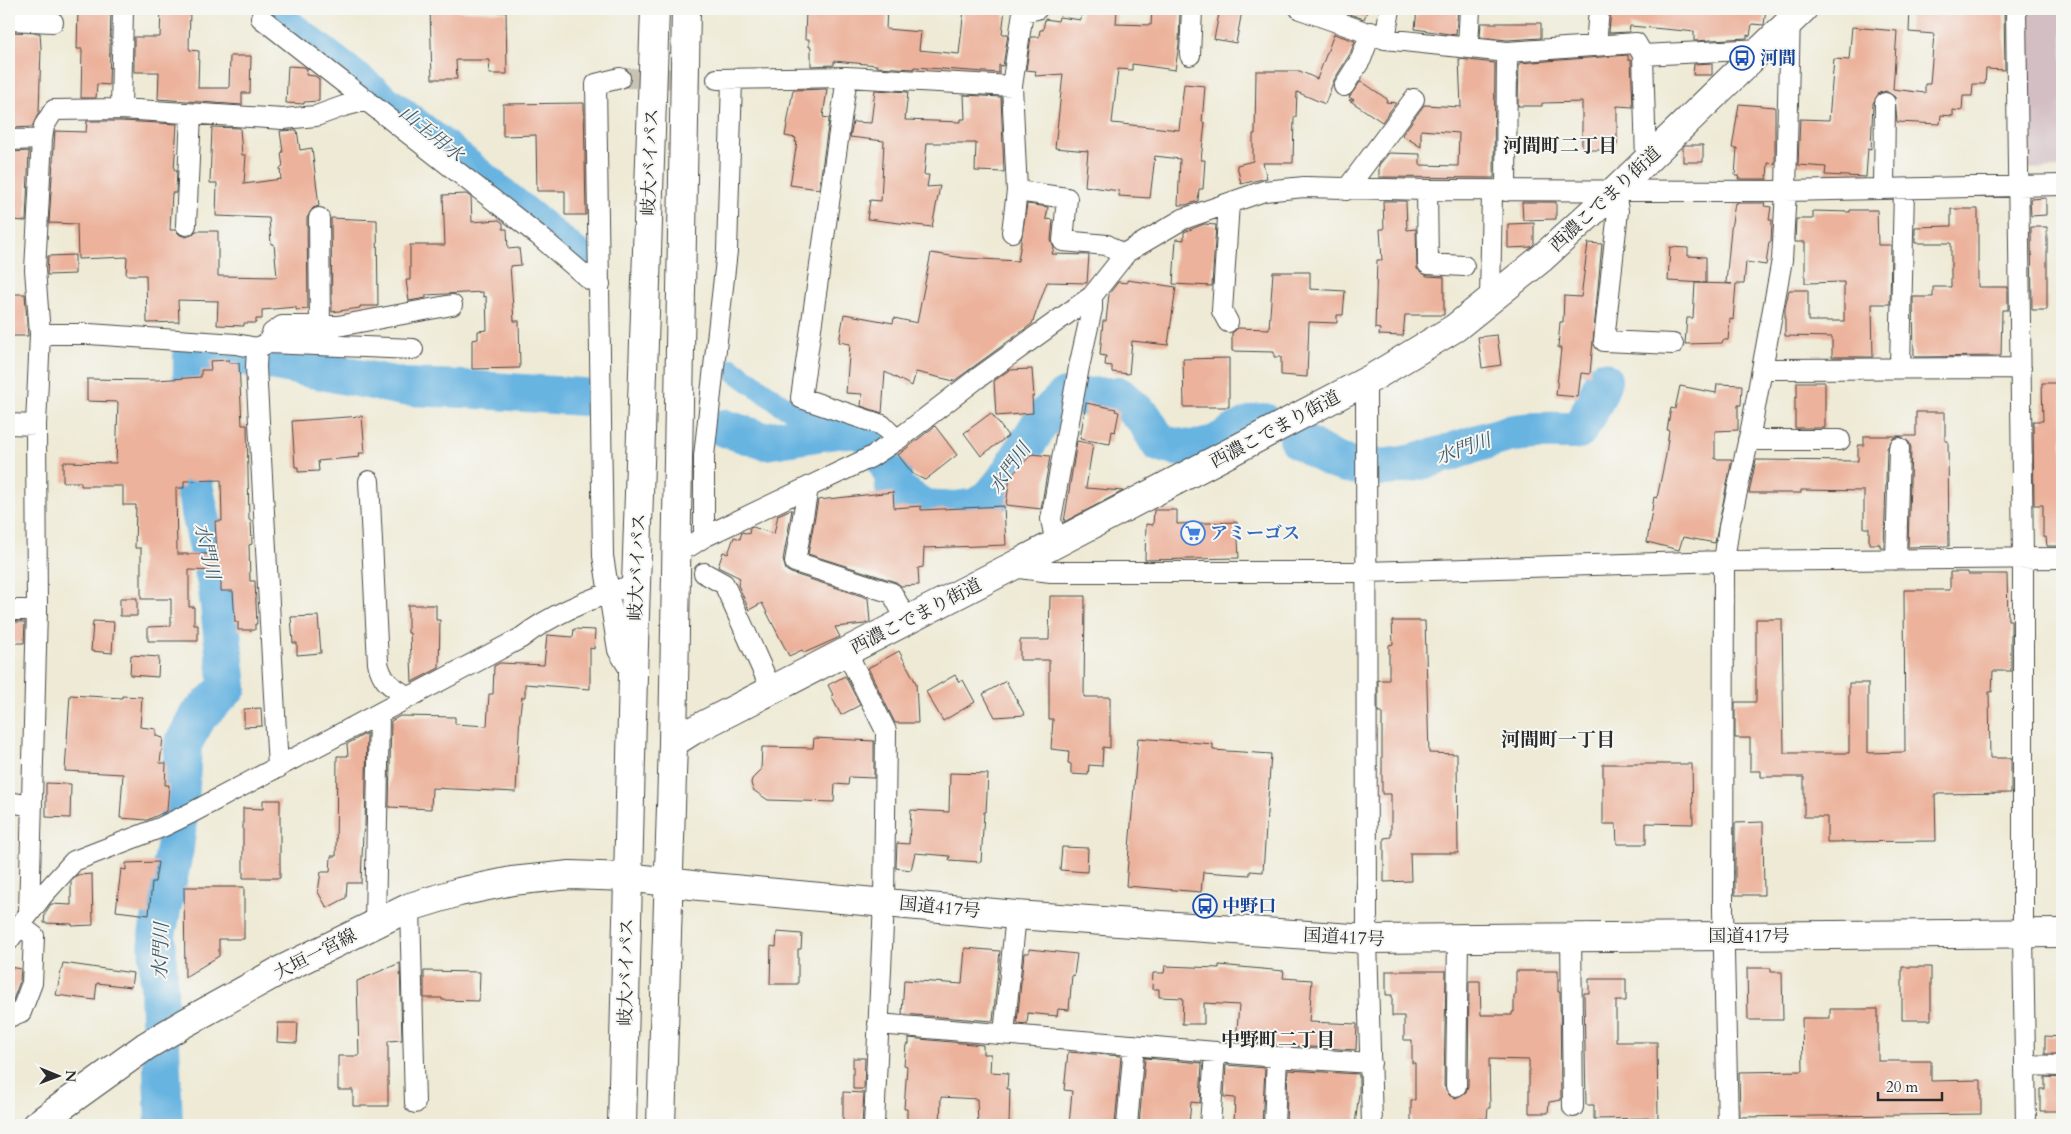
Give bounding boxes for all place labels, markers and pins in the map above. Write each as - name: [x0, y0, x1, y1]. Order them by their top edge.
- bus stop icon: 河間: [1729, 45, 1755, 71]
- place label: 河間: [1760, 46, 1796, 71]
- supermarket icon: アミーゴス: [1180, 520, 1206, 546]
- place label: アミーゴス: [1210, 521, 1300, 546]
- bus stop icon: 中野口: [1192, 893, 1218, 919]
- place label: 中野口: [1222, 894, 1276, 919]

